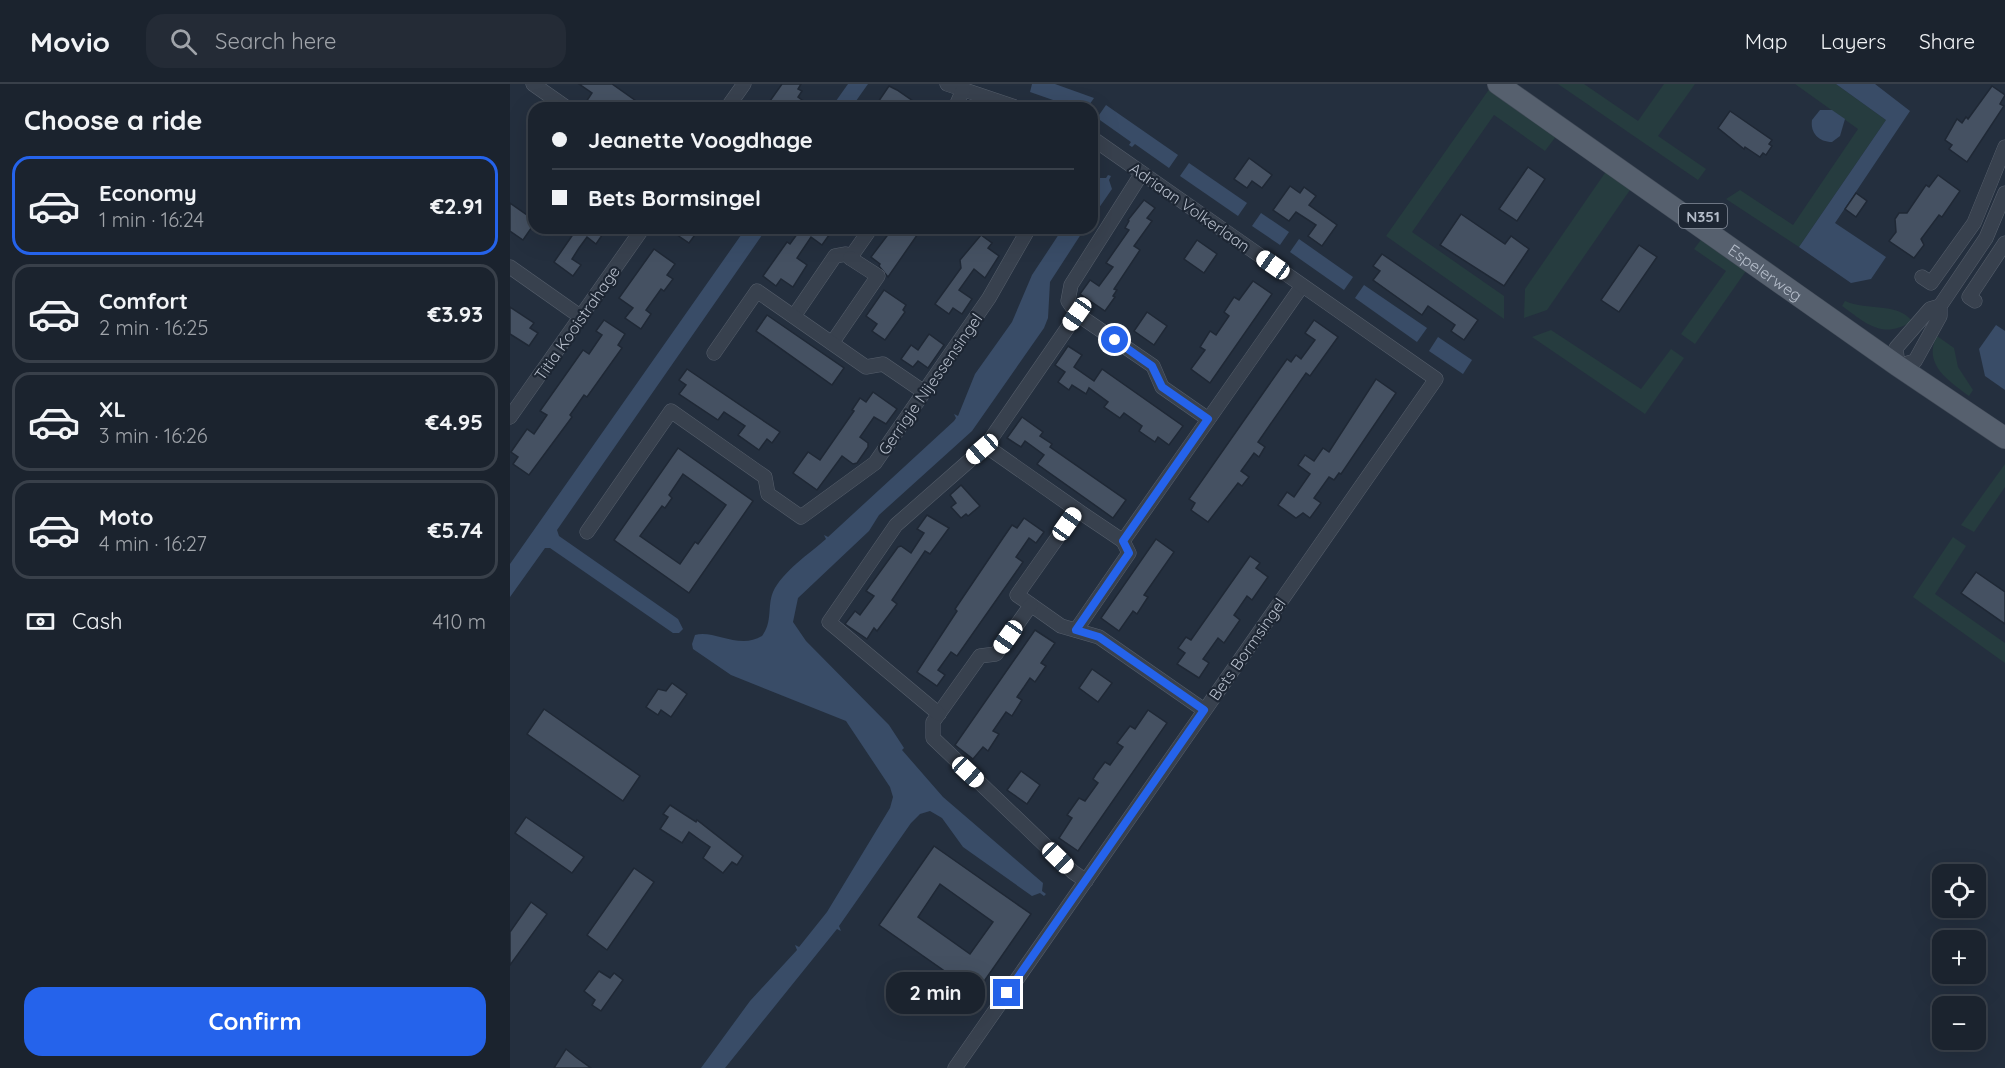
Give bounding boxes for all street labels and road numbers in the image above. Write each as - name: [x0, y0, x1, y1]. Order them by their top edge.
- street label: Adriaan Volkerlaan: [1126, 158, 1254, 256]
- road number: N351: [1679, 204, 1727, 228]
- street label: Espelerweg: [1724, 239, 1806, 305]
- street label: Titia Kooistrahage: [530, 262, 624, 384]
- street label: Gerrigje Nijessensingel: [874, 309, 986, 459]
- street label: Bets Bormsingel: [1204, 594, 1290, 704]

